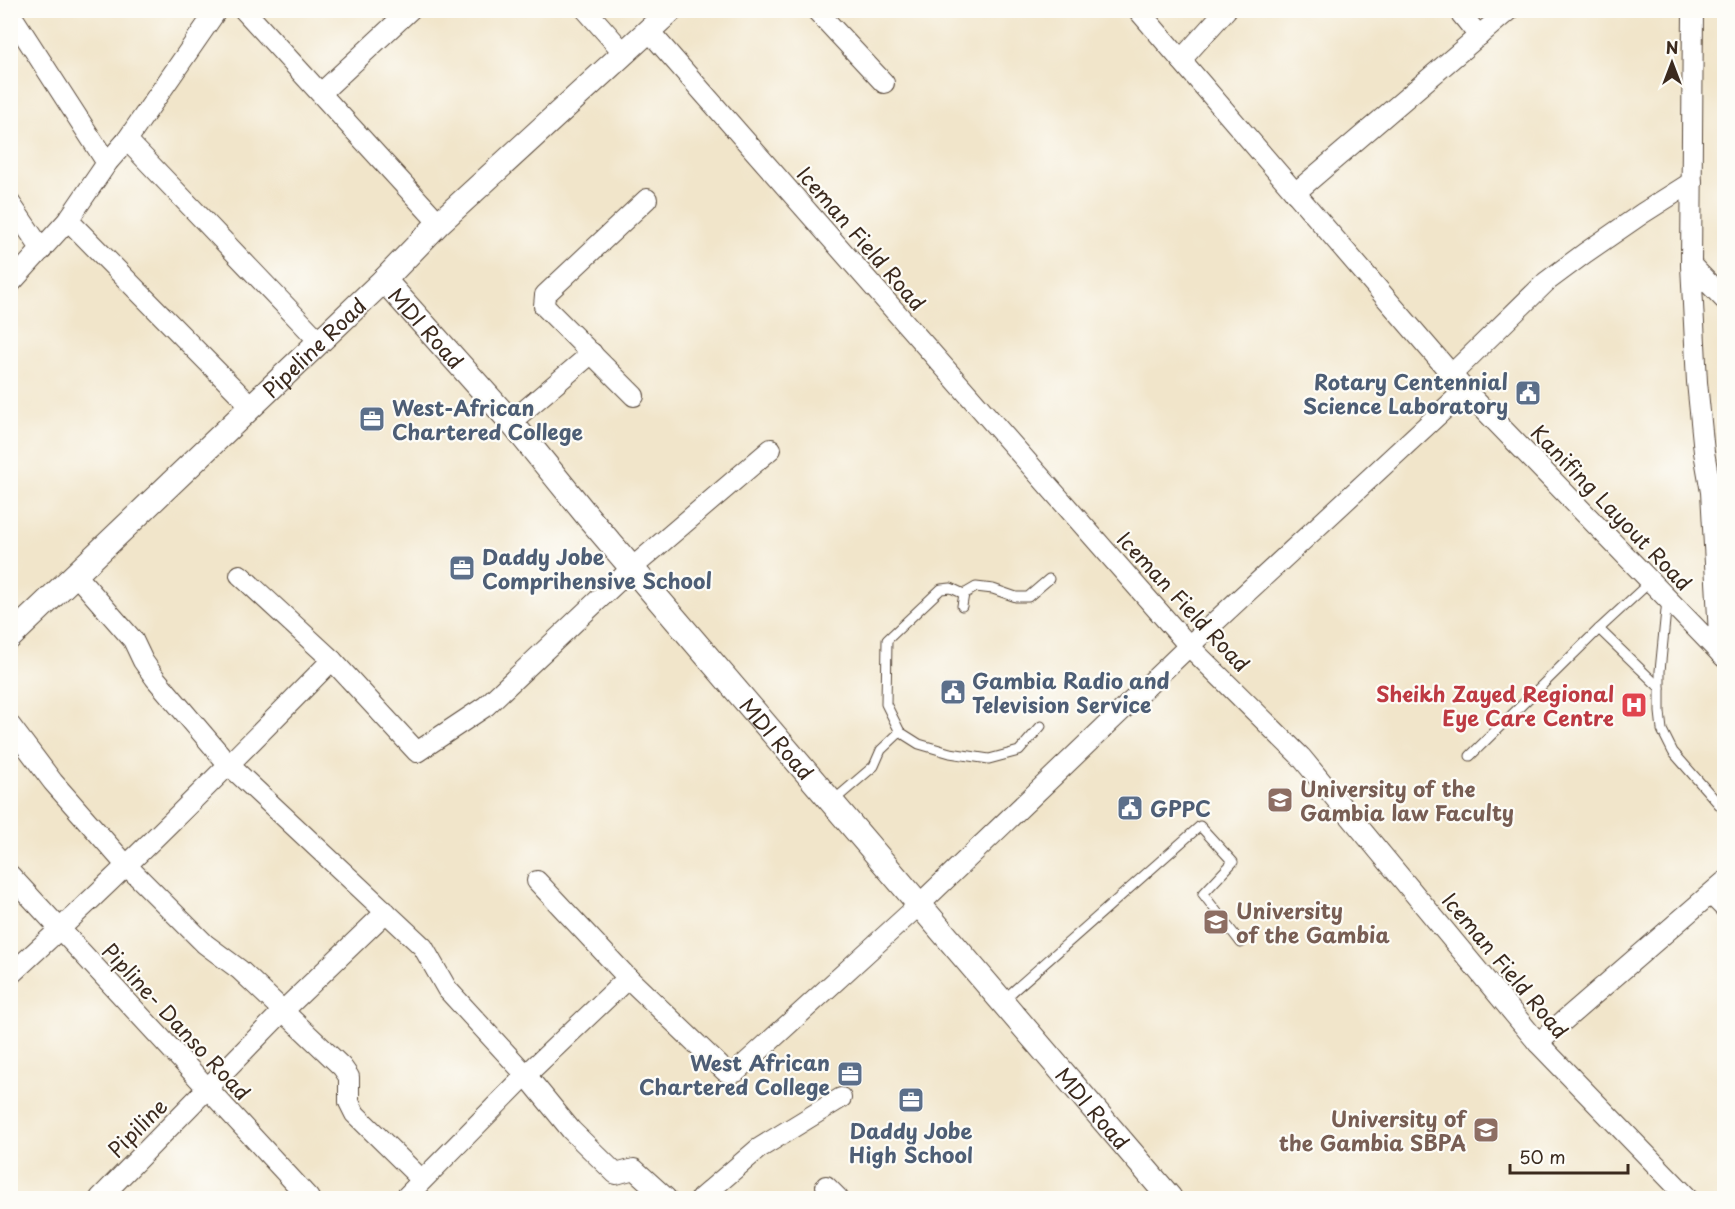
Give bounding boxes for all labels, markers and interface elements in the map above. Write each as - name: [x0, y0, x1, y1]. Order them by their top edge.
- north arrow: [1642, 33, 1702, 93]
- text: N: [1666, 35, 1678, 59]
- street label: Iceman Field Road: [790, 159, 934, 317]
- street label: MDI Road: [381, 280, 472, 376]
- street label: Pipeline Road: [255, 290, 373, 404]
- place label: Rotary Centennial Science Laboratory: [1303, 365, 1508, 421]
- public building icon: Rotary Centennial Science Laboratory: [1513, 378, 1543, 408]
- place label: West-African Chartered College: [392, 391, 583, 447]
- office icon: West-African Chartered College: [357, 404, 387, 434]
- street label: Kanifing Layout Road: [1524, 417, 1700, 597]
- street label: Iceman Field Road: [1110, 523, 1258, 679]
- place label: Daddy Jobe Comprihensive School: [482, 540, 712, 596]
- office icon: Daddy Jobe Comprihensive School: [447, 553, 477, 583]
- place label: Gambia Radio and Television Service: [972, 664, 1170, 720]
- public building icon: Gambia Radio and Television Service: [938, 677, 968, 707]
- place label: Sheikh Zayed Regional Eye Care Centre: [1376, 677, 1614, 733]
- street label: MDI Road: [733, 690, 822, 787]
- hospital icon: Sheikh Zayed Regional Eye Care Centre: [1619, 690, 1649, 720]
- place label: University of the Gambia law Faculty: [1300, 772, 1514, 828]
- school or university icon: University of the Gambia law Faculty: [1265, 785, 1295, 815]
- place label: GPPC: [1150, 792, 1211, 824]
- public building icon: GPPC: [1115, 793, 1145, 823]
- street label: Iceman Field Road: [1435, 885, 1577, 1045]
- place label: University of the Gambia: [1236, 894, 1391, 950]
- school or university icon: University of the Gambia: [1201, 907, 1231, 937]
- street label: Pipline- Danso Road: [95, 935, 259, 1107]
- place label: West African Chartered College: [639, 1046, 830, 1102]
- office icon: West African Chartered College: [835, 1059, 865, 1089]
- street label: MDI Road: [1048, 1059, 1138, 1156]
- office icon: Daddy Jobe High School: [896, 1085, 926, 1115]
- street label: Pipiline: [100, 1090, 174, 1164]
- place label: University of the Gambia SBPA: [1279, 1102, 1468, 1158]
- place label: Daddy Jobe High School: [849, 1114, 973, 1170]
- school or university icon: University of the Gambia SBPA: [1471, 1115, 1501, 1145]
- scale bar: [1510, 1137, 1628, 1175]
- text: 50 m: [1519, 1143, 1566, 1170]

